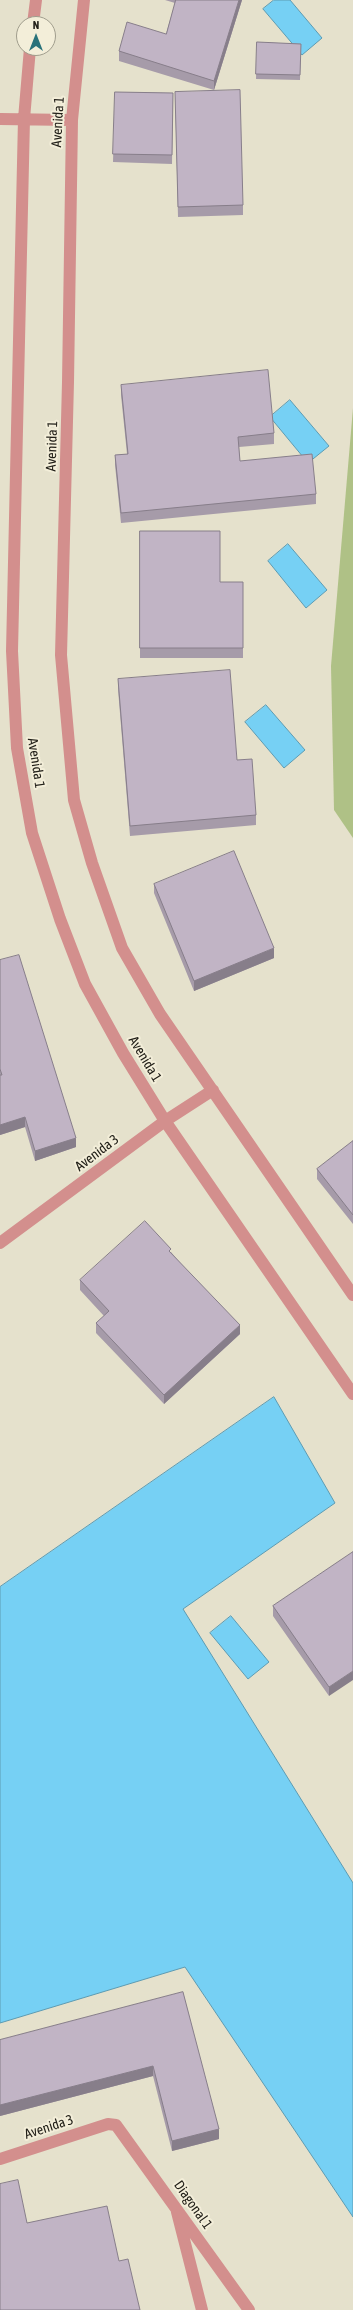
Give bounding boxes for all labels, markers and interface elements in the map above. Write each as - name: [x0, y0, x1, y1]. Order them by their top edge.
- north arrow: [16, 16, 56, 56]
- text: N: [33, 19, 39, 31]
- street label: Avenida 1: [48, 96, 68, 148]
- street label: Avenida 1: [43, 420, 61, 472]
- street label: Avenida 1: [24, 737, 48, 789]
- street label: Avenida 1: [125, 1033, 165, 1085]
- street label: Avenida 3: [72, 1131, 122, 1175]
- street label: Avenida 3: [22, 2111, 76, 2143]
- street label: Diagonal 1: [170, 2177, 216, 2233]

